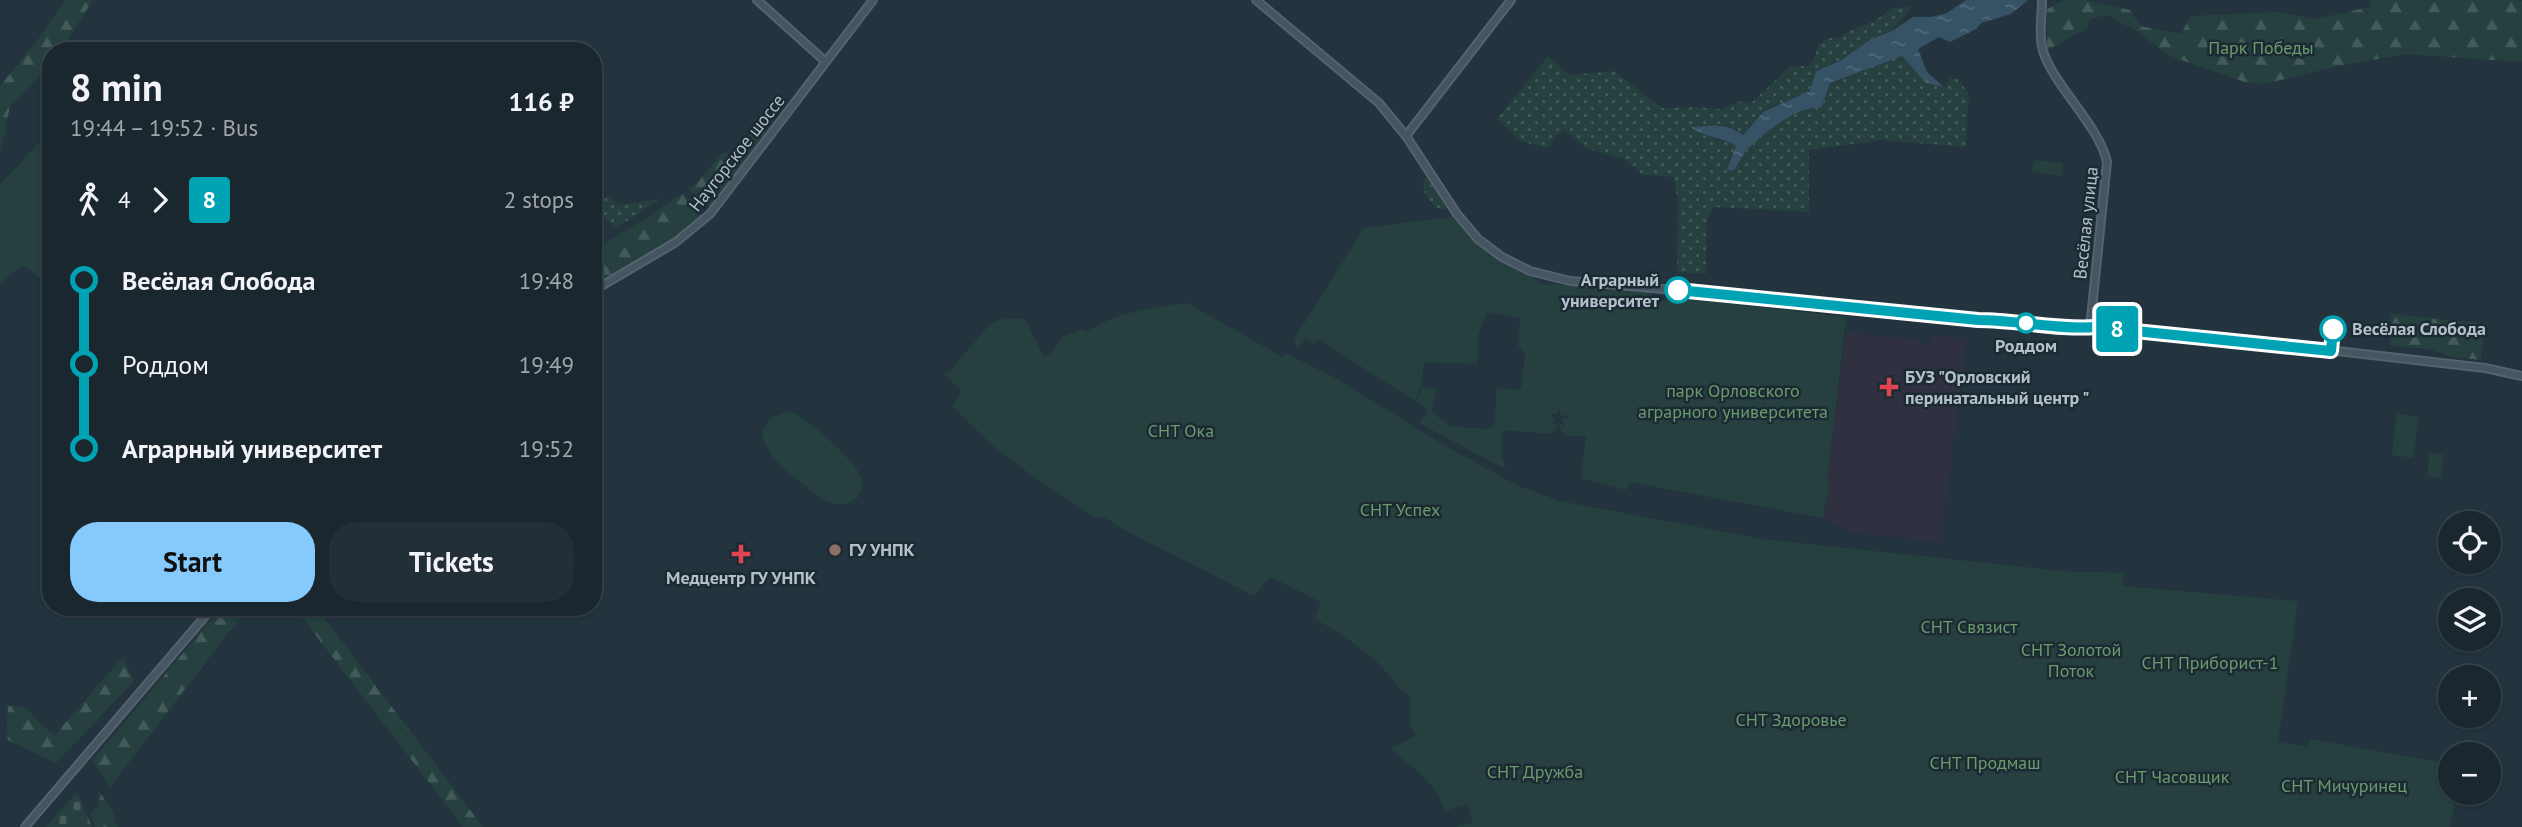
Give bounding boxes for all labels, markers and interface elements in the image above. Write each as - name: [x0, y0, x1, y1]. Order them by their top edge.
- park label: Парк Победы: [2208, 36, 2314, 59]
- text: 8 min: [70, 62, 163, 111]
- text: 116 ₽: [508, 85, 574, 118]
- street label: Наугорское шоссе: [684, 89, 790, 216]
- text: 19:44 – 19:52 · Bus: [70, 113, 258, 142]
- street label: Весёлая улица: [2068, 166, 2103, 280]
- icon: walk: [70, 181, 108, 219]
- icon: forward: [141, 181, 179, 219]
- text: 8: [203, 184, 216, 215]
- text: 4: [118, 185, 131, 214]
- text: 2 stops: [504, 185, 574, 214]
- text: Весёлая Слобода: [122, 264, 315, 297]
- text: 19:48: [519, 266, 574, 295]
- place label: Аграрный университет: [1560, 268, 1659, 312]
- marker: Аграрный университет: [1665, 277, 1691, 303]
- line badge: 8: [2094, 306, 2140, 352]
- marker: Роддом: [2016, 313, 2036, 333]
- text: 8: [2110, 313, 2124, 344]
- marker: Весёлая Слобода: [2320, 316, 2346, 342]
- place label: Весёлая Слобода: [2352, 317, 2486, 340]
- place label: Роддом: [1995, 334, 2057, 357]
- text: Роддом: [122, 348, 209, 381]
- text: 19:49: [519, 350, 574, 379]
- place label: БУЗ "Орловский перинатальный центр ": [1905, 365, 2089, 409]
- marker: БУЗ "Орловский перинатальный центр ": [1879, 377, 1899, 397]
- park label: парк Орловского аграрного университета: [1638, 379, 1828, 423]
- park label: СНТ Ока: [1148, 419, 1214, 442]
- text: Аграрный университет: [122, 432, 382, 465]
- text: 19:52: [519, 434, 574, 463]
- park label: СНТ Успех: [1360, 498, 1440, 521]
- map controls: [2438, 511, 2501, 805]
- button: locate: [2438, 511, 2501, 574]
- button: Start: [70, 522, 315, 602]
- button: Tickets: [329, 522, 574, 602]
- place label: ГУ УНПК: [849, 538, 915, 561]
- marker: ГУ УНПК: [827, 542, 843, 558]
- marker: Медцентр ГУ УНПК: [731, 544, 751, 564]
- place label: Медцентр ГУ УНПК: [666, 566, 816, 589]
- button: layers: [2438, 588, 2501, 651]
- park label: СНТ Связист: [1920, 615, 2018, 638]
- park label: СНТ Золотой Поток: [2021, 638, 2121, 682]
- park label: СНТ Приборист-1: [2141, 651, 2279, 674]
- button: +: [2438, 665, 2501, 728]
- park label: СНТ Здоровье: [1735, 708, 1847, 731]
- button: −: [2438, 742, 2501, 805]
- park label: СНТ Продмаш: [1929, 751, 2041, 774]
- park label: СНТ Дружба: [1487, 760, 1583, 783]
- park label: СНТ Часовщик: [2115, 765, 2230, 788]
- park label: СНТ Мичуринец: [2281, 774, 2407, 797]

